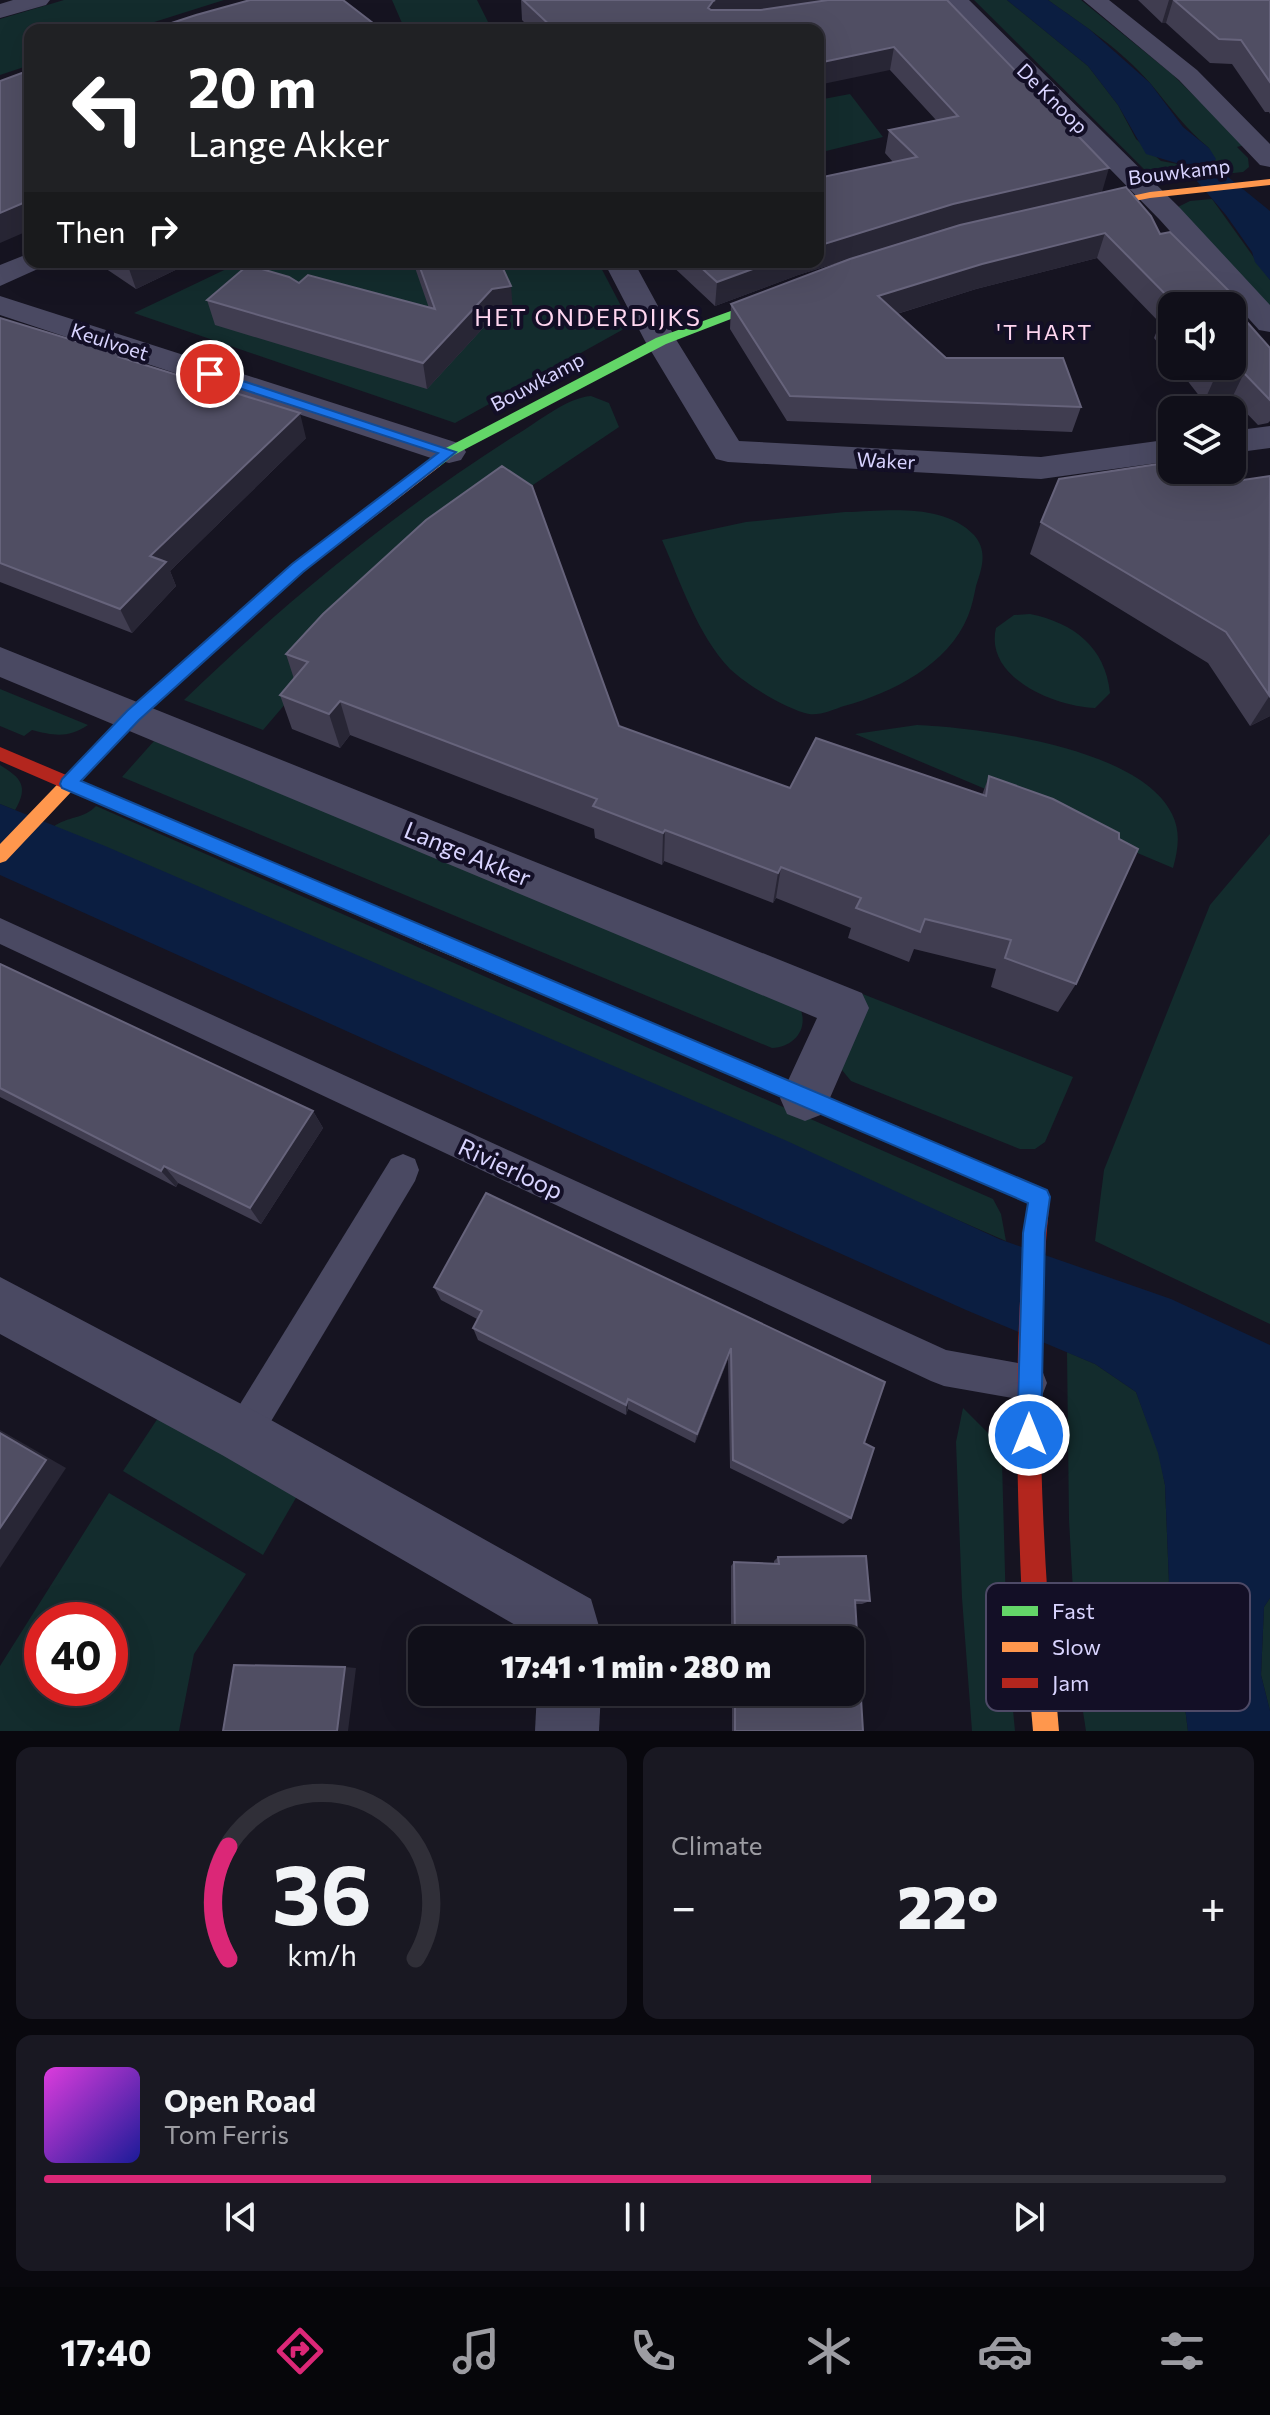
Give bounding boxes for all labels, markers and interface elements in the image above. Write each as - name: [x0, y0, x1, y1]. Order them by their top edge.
- text: 20 m: [188, 51, 316, 120]
- icon: left: [56, 56, 160, 160]
- street label: De Knoop: [1013, 58, 1093, 138]
- text: Lange Akker: [188, 120, 390, 164]
- street label: Bouwkamp: [1127, 153, 1231, 189]
- icon: right: [141, 208, 185, 252]
- text: Then: [56, 212, 125, 249]
- map controls: [1158, 292, 1246, 484]
- button: sound: [1158, 292, 1246, 380]
- district label: HET ONDERDIJKS: [474, 302, 702, 331]
- street label: Keulvoet: [68, 317, 152, 365]
- district label: 'T HART: [997, 318, 1093, 345]
- pin: [176, 340, 244, 408]
- street label: Bouwkamp: [486, 346, 588, 416]
- icon: arrive: [188, 352, 232, 396]
- button: layers: [1158, 396, 1246, 484]
- street label: Waker: [856, 446, 916, 474]
- street label: Lange Akker: [400, 814, 536, 892]
- street label: Rivierloop: [454, 1131, 568, 1205]
- position arrow: [987, 1393, 1071, 1477]
- legend: [986, 1583, 1250, 1711]
- text: Fast: [1052, 1597, 1095, 1624]
- speed limit sign: 40: [24, 1602, 128, 1706]
- text: Slow: [1052, 1633, 1101, 1660]
- text: 17:41 · 1 min · 280 m: [501, 1647, 771, 1684]
- text: Jam: [1052, 1669, 1089, 1696]
- text: Climate: [671, 1829, 763, 1860]
- text: 36: [272, 1840, 371, 1942]
- text: 22°: [898, 1868, 999, 1941]
- text: −: [671, 1878, 696, 1932]
- text: +: [1200, 1878, 1226, 1932]
- text: km/h: [287, 1937, 356, 1972]
- text: Open Road: [164, 2081, 316, 2118]
- text: Tom Ferris: [164, 2118, 289, 2149]
- icon: previous: [219, 2195, 263, 2239]
- icon: pause: [613, 2195, 657, 2239]
- icon: next: [1007, 2195, 1051, 2239]
- icon: directions: [272, 2323, 328, 2379]
- icon: music: [448, 2323, 504, 2379]
- icon: phone: [625, 2323, 681, 2379]
- icon: climate: [801, 2323, 857, 2379]
- icon: car: [977, 2323, 1033, 2379]
- icon: filters: [1154, 2323, 1210, 2379]
- text: 17:40: [60, 2329, 152, 2373]

